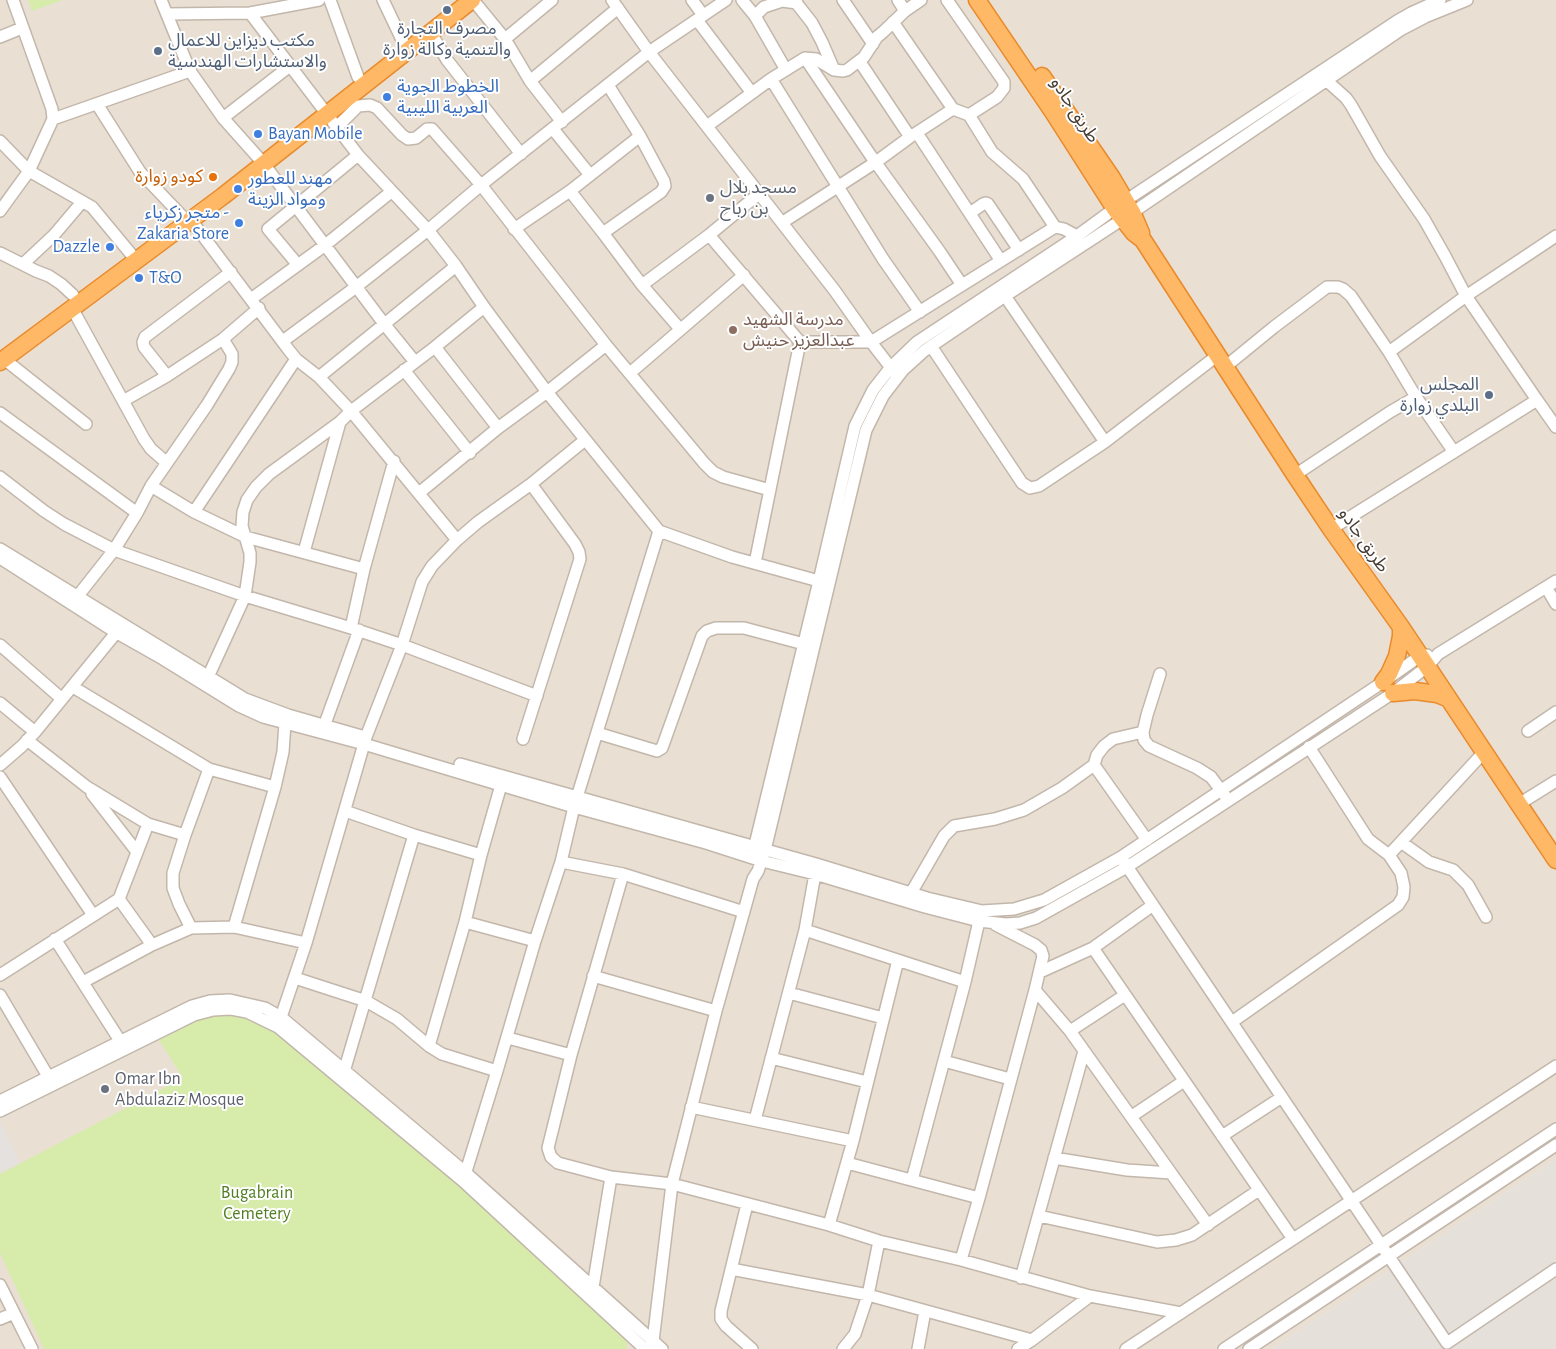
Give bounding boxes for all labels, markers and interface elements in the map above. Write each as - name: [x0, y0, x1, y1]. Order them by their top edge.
- marker: مصرف التجارة والتنمية وكالة زوارة: [441, 4, 453, 16]
- place label: مصرف التجارة والتنمية وكالة زوارة: [383, 18, 511, 60]
- place label: مكتب ديزاين للاعمال والاستشارات الهندسية: [168, 30, 327, 72]
- marker: مكتب ديزاين للاعمال والاستشارات الهندسية: [152, 45, 164, 57]
- street label: طريق جادو: [1046, 73, 1104, 147]
- place label: الخطوط الجوية العربية الليبية: [397, 76, 499, 118]
- marker: الخطوط الجوية العربية الليبية: [381, 91, 393, 103]
- place label: Bayan Mobile: [268, 123, 363, 145]
- marker: Bayan Mobile: [252, 128, 264, 140]
- place label: كودو زوارة: [135, 166, 203, 188]
- place label: مهند للعطور ومواد الزينة: [248, 168, 333, 210]
- marker: كودو زوارة: [207, 171, 219, 183]
- place label: مسجد بلال بن رباح: [720, 177, 797, 220]
- marker: مهند للعطور ومواد الزينة: [232, 183, 244, 195]
- marker: مسجد بلال بن رباح: [704, 192, 716, 204]
- place label: متجر زكرياء - Zakaria Store: [137, 202, 229, 244]
- marker: متجر زكرياء - Zakaria Store: [233, 217, 245, 229]
- place label: Dazzle: [52, 236, 100, 258]
- marker: Dazzle: [104, 241, 116, 253]
- place label: T&O: [149, 267, 182, 289]
- marker: T&O: [133, 272, 145, 284]
- place label: مدرسة الشهيد عبدالعزيز حنيش: [743, 309, 855, 352]
- marker: مدرسة الشهيد عبدالعزيز حنيش: [727, 324, 739, 336]
- place label: المجلس البلدي زوارة: [1400, 374, 1479, 416]
- marker: المجلس البلدي زوارة: [1483, 389, 1495, 401]
- street label: طريق جادو: [1334, 503, 1394, 577]
- place label: Omar Ibn Abdulaziz Mosque: [115, 1068, 244, 1110]
- marker: Omar Ibn Abdulaziz Mosque: [99, 1083, 111, 1095]
- park label: Bugabrain Cemetery: [221, 1182, 293, 1224]

